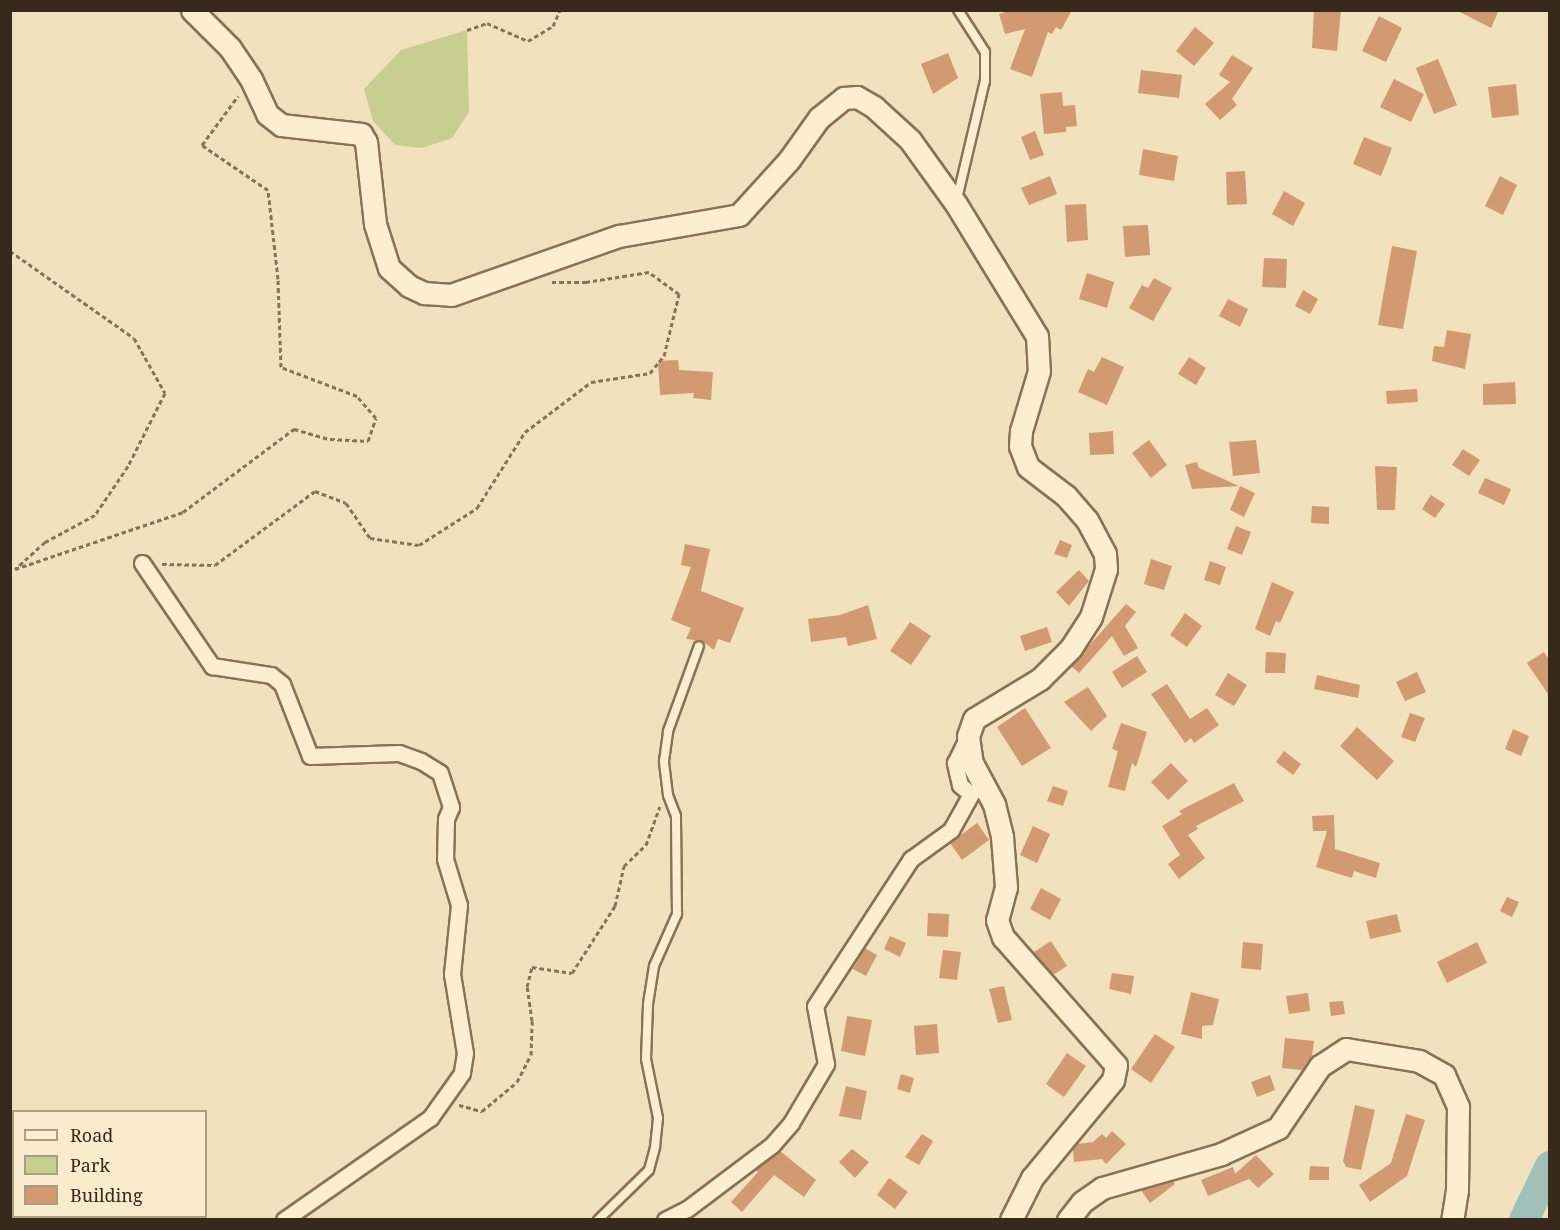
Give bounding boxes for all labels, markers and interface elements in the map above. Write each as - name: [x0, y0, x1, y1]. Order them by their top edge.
- legend: [12, 1110, 207, 1218]
- text: Road: [70, 1123, 113, 1147]
- text: Park: [70, 1153, 110, 1177]
- text: Building: [70, 1183, 143, 1207]

